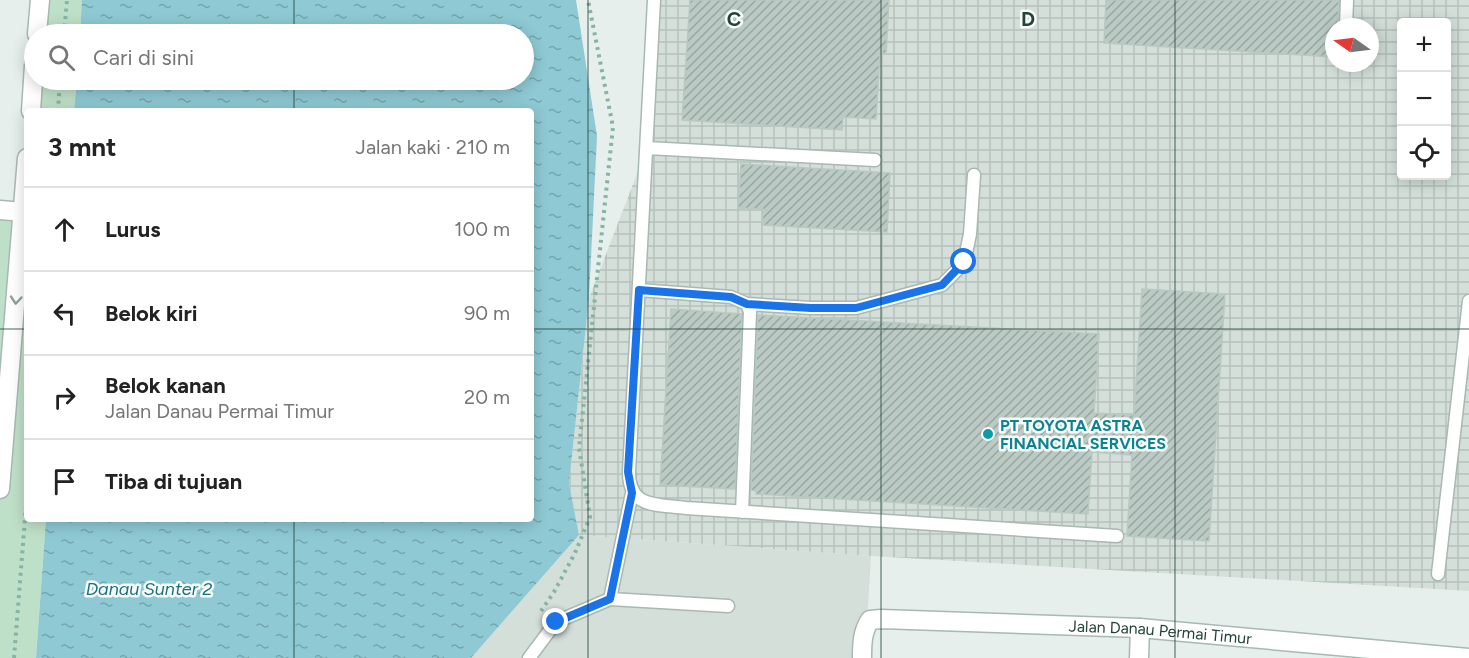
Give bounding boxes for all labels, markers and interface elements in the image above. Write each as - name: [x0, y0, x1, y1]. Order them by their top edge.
- text: C: [727, 7, 741, 31]
- text: D: [1021, 7, 1035, 31]
- north arrow: [1325, 18, 1379, 72]
- map controls: [1397, 18, 1451, 180]
- button: +: [1397, 18, 1451, 72]
- search box: [24, 24, 534, 90]
- icon: search: [45, 41, 78, 74]
- text: Cari di sini: [93, 44, 194, 71]
- button: −: [1397, 72, 1451, 126]
- button: locate: [1397, 126, 1451, 180]
- text: 3 mnt: [48, 131, 117, 163]
- text: Jalan kaki · 210 m: [356, 135, 510, 159]
- icon: ahead: [48, 213, 81, 246]
- text: Lurus: [105, 216, 160, 243]
- text: 100 m: [454, 217, 510, 241]
- route start: [950, 248, 976, 274]
- one-way arrow: [9, 296, 22, 305]
- icon: left: [48, 297, 81, 330]
- text: Belok kiri: [105, 300, 198, 327]
- text: 90 m: [464, 301, 510, 325]
- text: Belok kanan: [105, 372, 226, 399]
- icon: right: [48, 381, 81, 414]
- text: 20 m: [464, 385, 510, 409]
- text: Jalan Danau Permai Timur: [105, 399, 334, 423]
- place label: PT TOYOTA ASTRA FINANCIAL SERVICES: [1000, 416, 1166, 453]
- marker: PT TOYOTA ASTRA FINANCIAL SERVICES: [981, 427, 995, 441]
- icon: arrive: [48, 465, 81, 498]
- text: Tiba di tujuan: [105, 468, 242, 495]
- water label: Danau Sunter 2: [86, 578, 212, 600]
- route end: [542, 608, 568, 634]
- street label: Jalan Danau Permai Timur: [1068, 617, 1253, 648]

